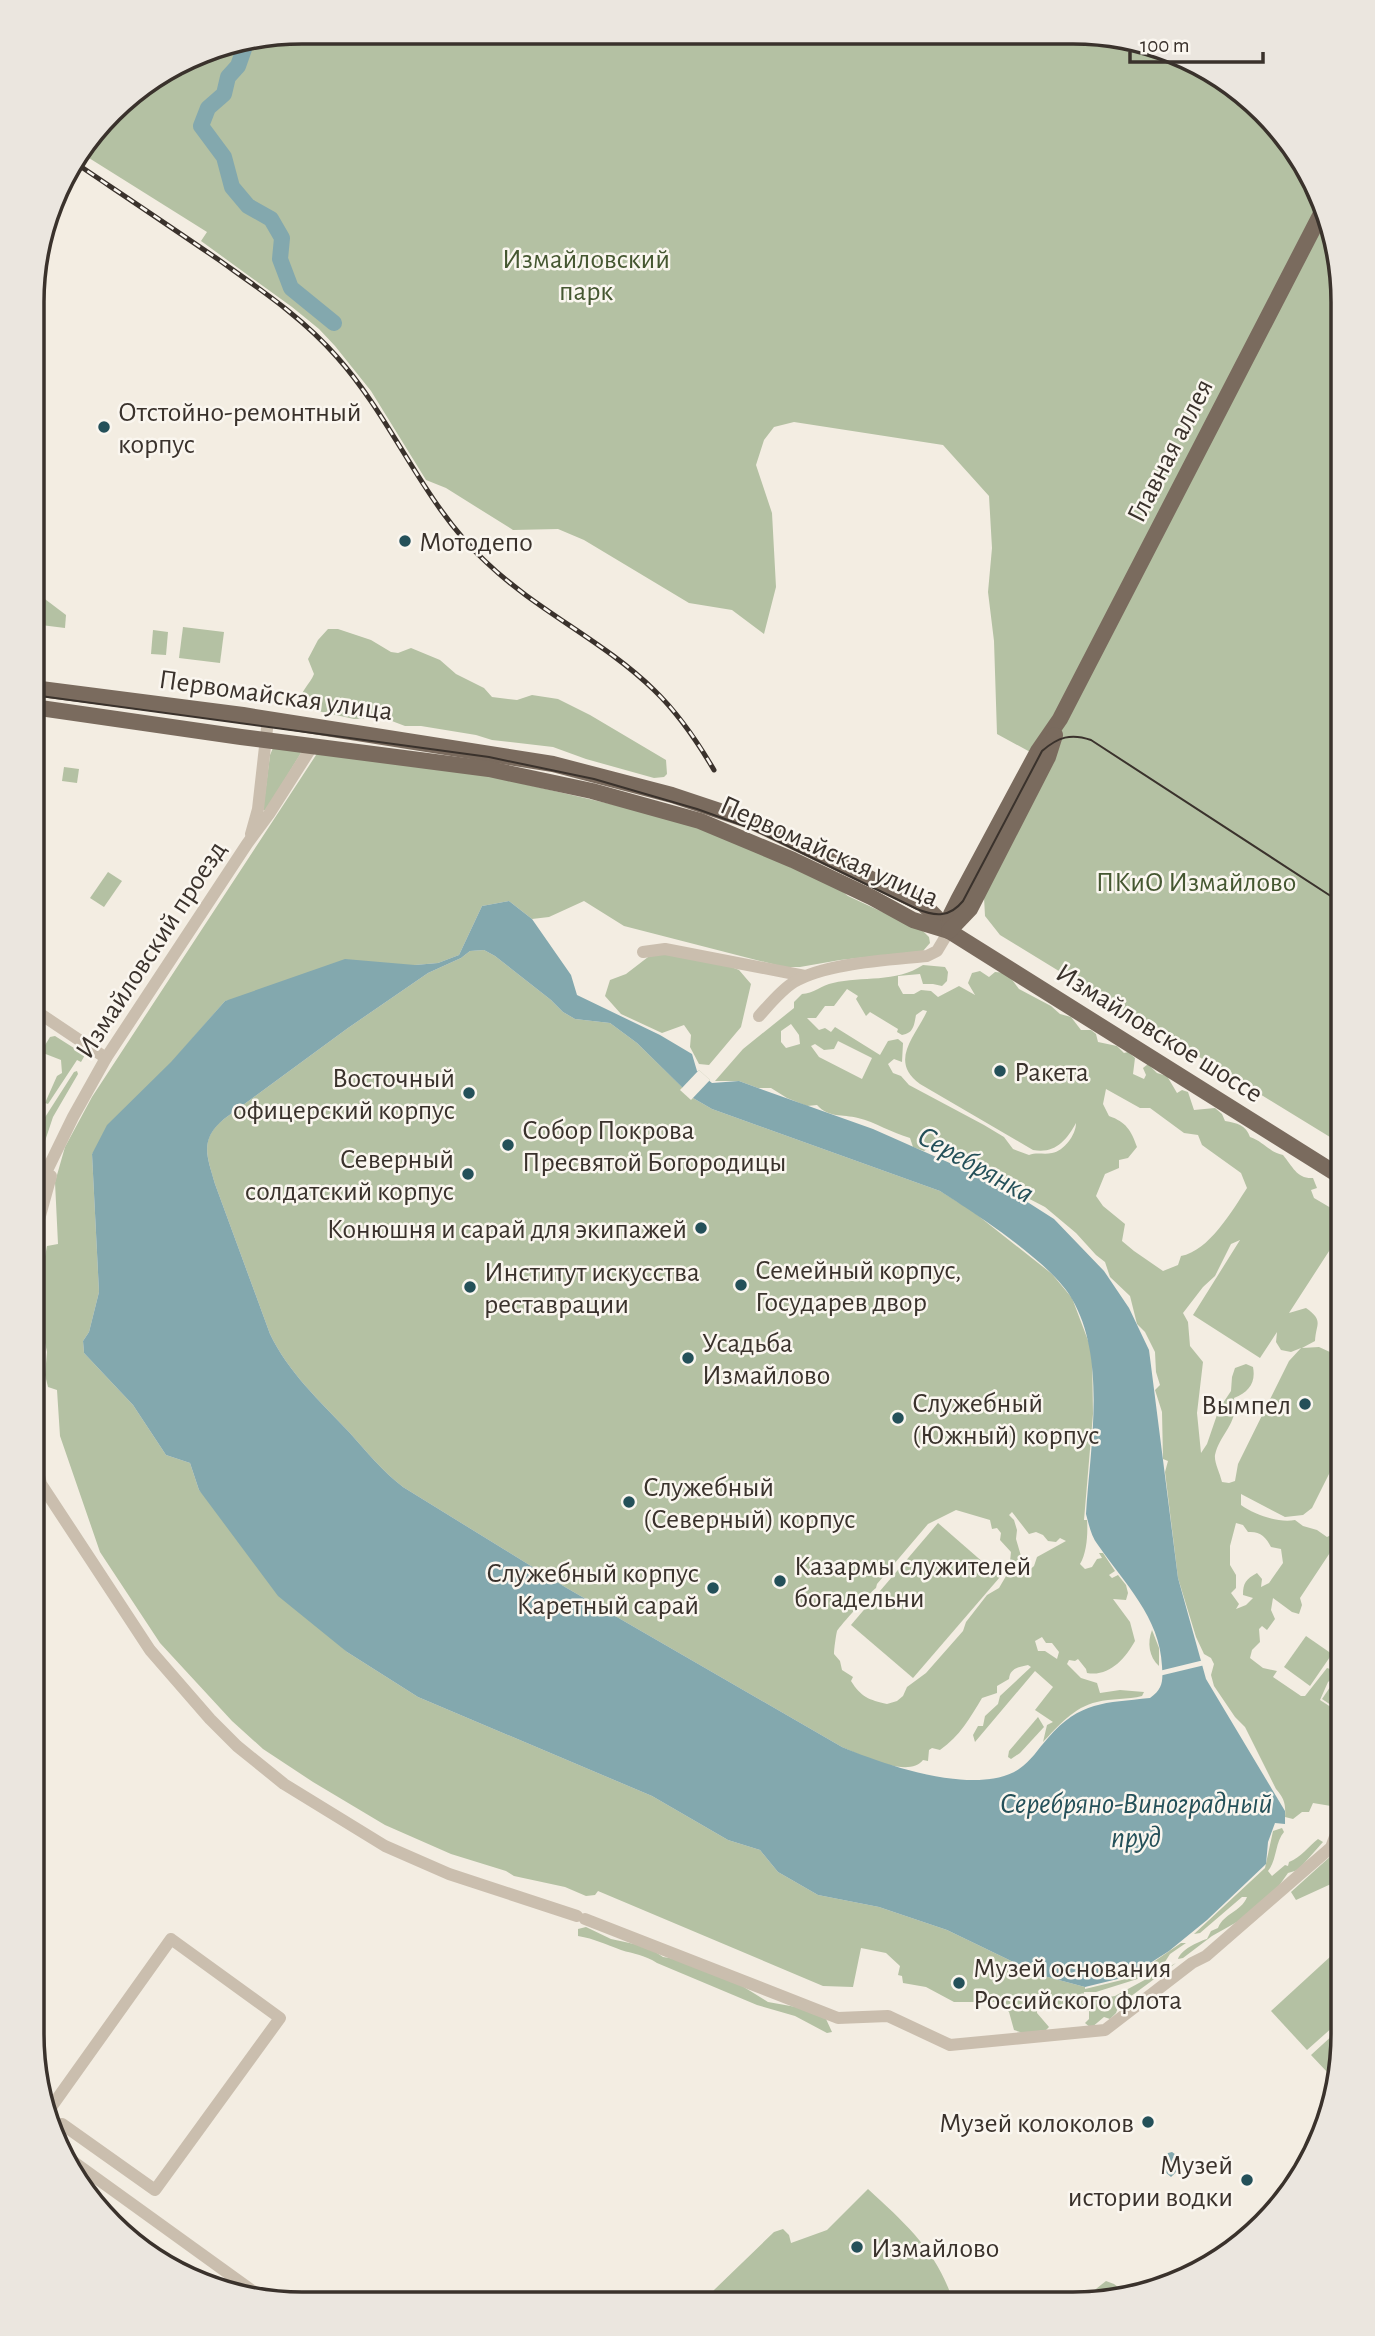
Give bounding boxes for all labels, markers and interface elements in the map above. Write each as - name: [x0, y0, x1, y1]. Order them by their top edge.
- scale bar: [1130, 21, 1263, 65]
- text: 100 m: [1140, 35, 1190, 56]
- park label: Измайловский парк: [502, 246, 670, 306]
- street label: Главная аллея: [1123, 375, 1219, 527]
- place label: Отстойно-ремонтный корпус: [118, 399, 362, 459]
- marker: Отстойно-ремонтный корпус: [96, 419, 112, 435]
- place label: Мотодепо: [419, 529, 533, 557]
- marker: Мотодепо: [397, 533, 413, 549]
- street label: Первомайская улица: [157, 666, 395, 726]
- street label: Первомайская улица: [716, 791, 943, 913]
- street label: Измайловский проезд: [71, 836, 232, 1064]
- park label: ПКиО Измайлово: [1096, 869, 1296, 897]
- street label: Измайловское шоссе: [1051, 959, 1267, 1109]
- place label: Ракета: [1014, 1059, 1089, 1087]
- marker: Ракета: [992, 1063, 1008, 1079]
- place label: Восточный офицерский корпус: [233, 1065, 455, 1125]
- marker: Восточный офицерский корпус: [461, 1085, 477, 1101]
- place label: Собор Покрова Пресвятой Богородицы: [522, 1117, 787, 1177]
- water label: Серебрянка: [912, 1121, 1039, 1209]
- marker: Собор Покрова Пресвятой Богородицы: [500, 1137, 516, 1153]
- place label: Северный солдатский корпус: [245, 1146, 454, 1206]
- marker: Северный солдатский корпус: [460, 1166, 476, 1182]
- place label: Конюшня и сарай для экипажей: [327, 1216, 687, 1244]
- marker: Конюшня и сарай для экипажей: [693, 1220, 709, 1236]
- place label: Семейный корпус, Государев двор: [755, 1257, 961, 1317]
- place label: Институт искусства реставрации: [484, 1259, 700, 1319]
- marker: Семейный корпус, Государев двор: [733, 1277, 749, 1293]
- marker: Институт искусства реставрации: [462, 1279, 478, 1295]
- place label: Усадьба Измайлово: [702, 1330, 830, 1390]
- marker: Усадьба Измайлово: [680, 1350, 696, 1366]
- place label: Служебный (Южный) корпус: [912, 1390, 1100, 1450]
- place label: Вымпел: [1201, 1392, 1291, 1420]
- marker: Вымпел: [1297, 1396, 1313, 1412]
- marker: Служебный (Южный) корпус: [890, 1410, 906, 1426]
- place label: Служебный (Северный) корпус: [643, 1474, 856, 1534]
- marker: Служебный (Северный) корпус: [621, 1494, 637, 1510]
- place label: Казармы служителей богадельни: [794, 1553, 1031, 1613]
- place label: Служебный корпус Каретный сарай: [486, 1560, 699, 1620]
- marker: Казармы служителей богадельни: [772, 1573, 788, 1589]
- marker: Служебный корпус Каретный сарай: [705, 1580, 721, 1596]
- water label: Серебряно-Виноградный пруд: [1000, 1789, 1272, 1853]
- place label: Музей основания Российского флота: [973, 1955, 1182, 2015]
- marker: Музей основания Российского флота: [951, 1975, 967, 1991]
- place label: Музей колоколов: [939, 2110, 1134, 2138]
- marker: Музей колоколов: [1140, 2114, 1156, 2130]
- place label: Музей истории водки: [1068, 2152, 1233, 2212]
- marker: Музей истории водки: [1239, 2172, 1255, 2188]
- place label: Измайлово: [871, 2235, 999, 2263]
- marker: Измайлово: [849, 2239, 865, 2255]

